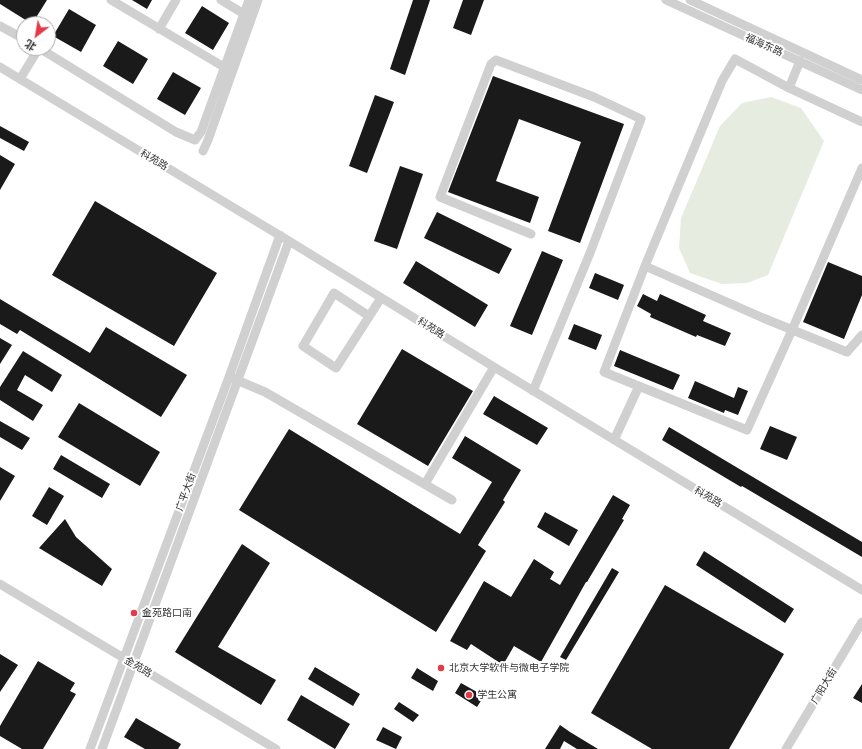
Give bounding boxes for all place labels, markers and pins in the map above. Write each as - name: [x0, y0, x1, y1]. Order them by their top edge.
- place label: 金苑路口南: [142, 607, 192, 619]
- marker: 金苑路口南: [129, 608, 139, 618]
- place label: 北京大学软件与微电子学院: [449, 662, 569, 674]
- marker: 北京大学软件与微电子学院: [436, 663, 446, 673]
- place label: 学生公寓: [477, 689, 517, 701]
- marker: 学生公寓: [464, 690, 474, 700]

